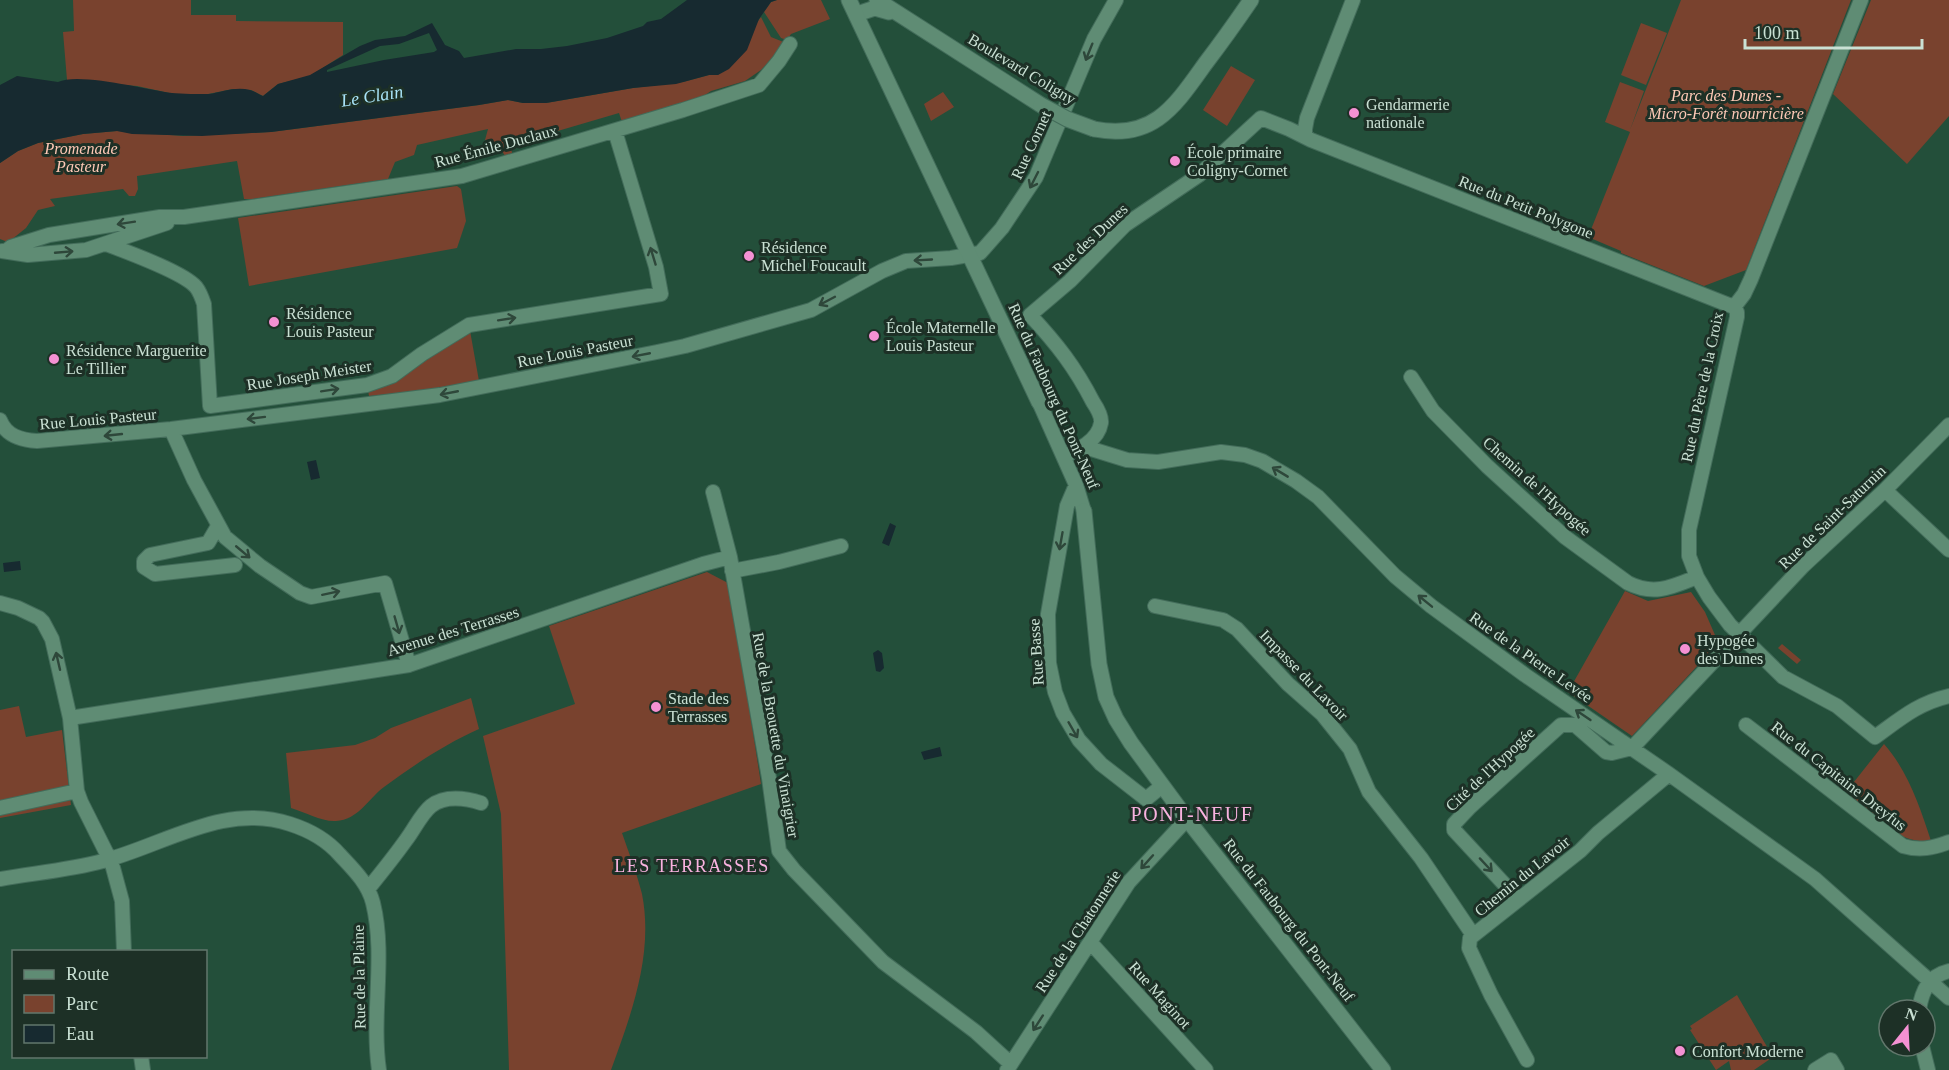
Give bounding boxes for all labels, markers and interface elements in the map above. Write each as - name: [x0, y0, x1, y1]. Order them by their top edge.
- scale bar: [1745, 12, 1922, 50]
- text: 100 m: [1754, 23, 1800, 43]
- street label: Boulevard Coligny: [965, 30, 1079, 109]
- one-way arrow: [1083, 42, 1094, 60]
- water label: Le Clain: [339, 81, 404, 111]
- park label: Parc des Dunes - Micro-Forêt nourricière: [1647, 87, 1804, 122]
- place label: Gendarmerie nationale: [1366, 96, 1450, 131]
- marker: Gendarmerie nationale: [1347, 106, 1361, 120]
- street label: Rue Cornet: [1008, 108, 1054, 182]
- street label: Rue Émile Duclaux: [433, 120, 559, 171]
- park label: Promenade Pasteur: [43, 140, 118, 175]
- place label: École primaire Coligny-Cornet: [1187, 143, 1288, 180]
- marker: École primaire Coligny-Cornet: [1168, 154, 1182, 168]
- one-way arrow: [1028, 171, 1040, 188]
- street label: Rue du Petit Polygone: [1456, 172, 1596, 243]
- street label: Rue des Dunes: [1049, 200, 1131, 278]
- one-way arrow: [116, 218, 136, 229]
- place label: Résidence Michel Foucault: [761, 239, 867, 274]
- one-way arrow: [54, 247, 74, 258]
- one-way arrow: [647, 247, 658, 266]
- marker: Résidence Michel Foucault: [742, 249, 756, 263]
- one-way arrow: [914, 254, 934, 265]
- one-way arrow: [819, 296, 837, 307]
- street label: Rue du Faubourg du Pont-Neuf: [1004, 301, 1103, 493]
- place label: Résidence Louis Pasteur: [286, 305, 374, 340]
- street label: Rue du Père de la Croix: [1678, 310, 1726, 464]
- one-way arrow: [497, 313, 517, 324]
- marker: Résidence Louis Pasteur: [267, 315, 281, 329]
- place label: École Maternelle Louis Pasteur: [886, 318, 996, 354]
- marker: École Maternelle Louis Pasteur: [867, 329, 881, 343]
- street label: Rue Louis Pasteur: [516, 331, 635, 371]
- place label: Résidence Marguerite Le Tillier: [66, 342, 207, 377]
- one-way arrow: [631, 350, 651, 361]
- marker: Résidence Marguerite Le Tillier: [47, 352, 61, 366]
- street label: Rue Joseph Meister: [245, 357, 373, 394]
- one-way arrow: [320, 385, 340, 396]
- one-way arrow: [440, 388, 460, 399]
- street label: Rue Louis Pasteur: [39, 405, 158, 433]
- one-way arrow: [247, 412, 266, 423]
- one-way arrow: [104, 430, 123, 441]
- street label: Chemin de l'Hypogée: [1479, 433, 1594, 540]
- street label: Rue de Saint-Saturnin: [1775, 462, 1889, 572]
- one-way arrow: [1272, 465, 1289, 477]
- one-way arrow: [1055, 531, 1066, 551]
- one-way arrow: [235, 545, 251, 558]
- one-way arrow: [321, 587, 340, 599]
- one-way arrow: [1418, 594, 1433, 608]
- street label: Avenue des Terrasses: [385, 603, 521, 659]
- street label: Rue de la Pierre Levée: [1466, 608, 1596, 706]
- one-way arrow: [392, 615, 404, 634]
- street label: Rue Basse: [1025, 618, 1047, 686]
- street label: Impasse du Lavoir: [1256, 626, 1352, 725]
- street label: Rue de la Brouette du Vinaigrier: [749, 631, 803, 840]
- place label: Hypogée des Dunes: [1697, 632, 1763, 667]
- marker: Hypogée des Dunes: [1678, 642, 1692, 656]
- one-way arrow: [51, 652, 63, 671]
- place label: Stade des Terrasses: [668, 690, 729, 725]
- marker: Stade des Terrasses: [649, 700, 663, 714]
- one-way arrow: [1576, 709, 1592, 721]
- street label: Rue du Capitaine Dreyfus: [1768, 718, 1910, 835]
- one-way arrow: [1067, 721, 1079, 738]
- street label: Cité de l'Hypogée: [1442, 724, 1538, 815]
- district label: PONT-NEUF: [1131, 803, 1253, 825]
- street label: Chemin du Lavoir: [1471, 832, 1573, 920]
- street label: Rue du Faubourg du Pont-Neuf: [1219, 835, 1358, 1006]
- one-way arrow: [1140, 854, 1154, 869]
- district label: LES TERRASSES: [614, 856, 770, 876]
- one-way arrow: [1478, 857, 1492, 872]
- street label: Rue de la Chatonnerie: [1032, 867, 1124, 995]
- street label: Rue de la Plaine: [350, 925, 368, 1029]
- legend: [12, 950, 207, 1058]
- street label: Rue Maginot: [1125, 958, 1195, 1033]
- text: Route: [66, 964, 109, 984]
- text: Parc: [66, 994, 98, 1014]
- north arrow: [1877, 998, 1937, 1058]
- text: N: [1903, 1004, 1920, 1024]
- one-way arrow: [1031, 1014, 1043, 1031]
- text: Eau: [66, 1024, 94, 1044]
- place label: Confort Moderne: [1692, 1043, 1804, 1060]
- marker: Confort Moderne: [1673, 1044, 1687, 1058]

